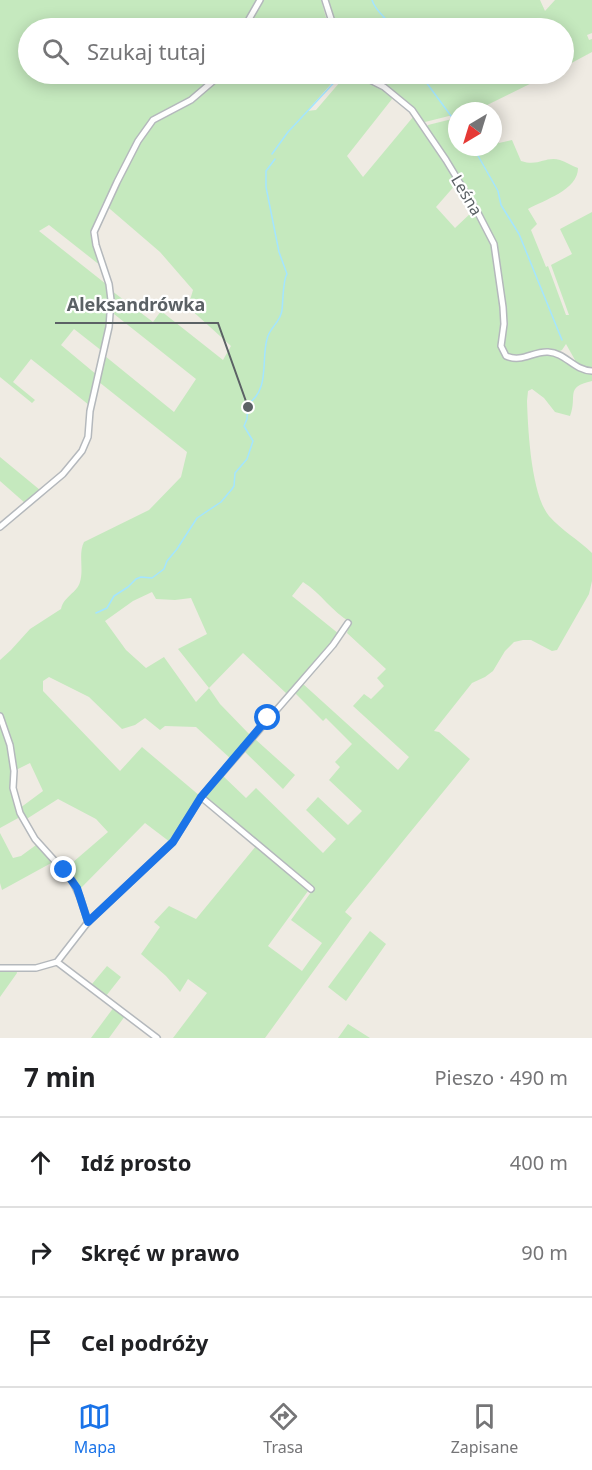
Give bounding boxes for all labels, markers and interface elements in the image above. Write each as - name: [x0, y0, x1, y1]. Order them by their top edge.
- search box: [18, 18, 574, 84]
- icon: search: [39, 35, 72, 68]
- text: Szukaj tutaj: [87, 36, 206, 66]
- north arrow: [448, 102, 502, 156]
- street label: Leśna: [446, 171, 488, 219]
- callout: Aleksandrówka: [55, 287, 218, 323]
- text: Aleksandrówka: [67, 292, 205, 316]
- route start: [254, 704, 280, 730]
- route end: [50, 856, 76, 882]
- text: 7 min: [24, 1059, 96, 1095]
- text: Pieszo · 490 m: [434, 1064, 568, 1091]
- icon: ahead: [24, 1146, 57, 1179]
- text: Idź prosto: [81, 1147, 191, 1177]
- text: 400 m: [510, 1149, 568, 1176]
- icon: right: [24, 1236, 57, 1269]
- text: Skręć w prawo: [81, 1237, 240, 1267]
- text: 90 m: [521, 1239, 568, 1266]
- icon: arrive: [24, 1326, 57, 1359]
- text: Cel podróży: [81, 1327, 208, 1357]
- tab: Mapa: [74, 1400, 116, 1458]
- tab: Trasa: [263, 1400, 303, 1458]
- tab: Zapisane: [451, 1400, 518, 1458]

